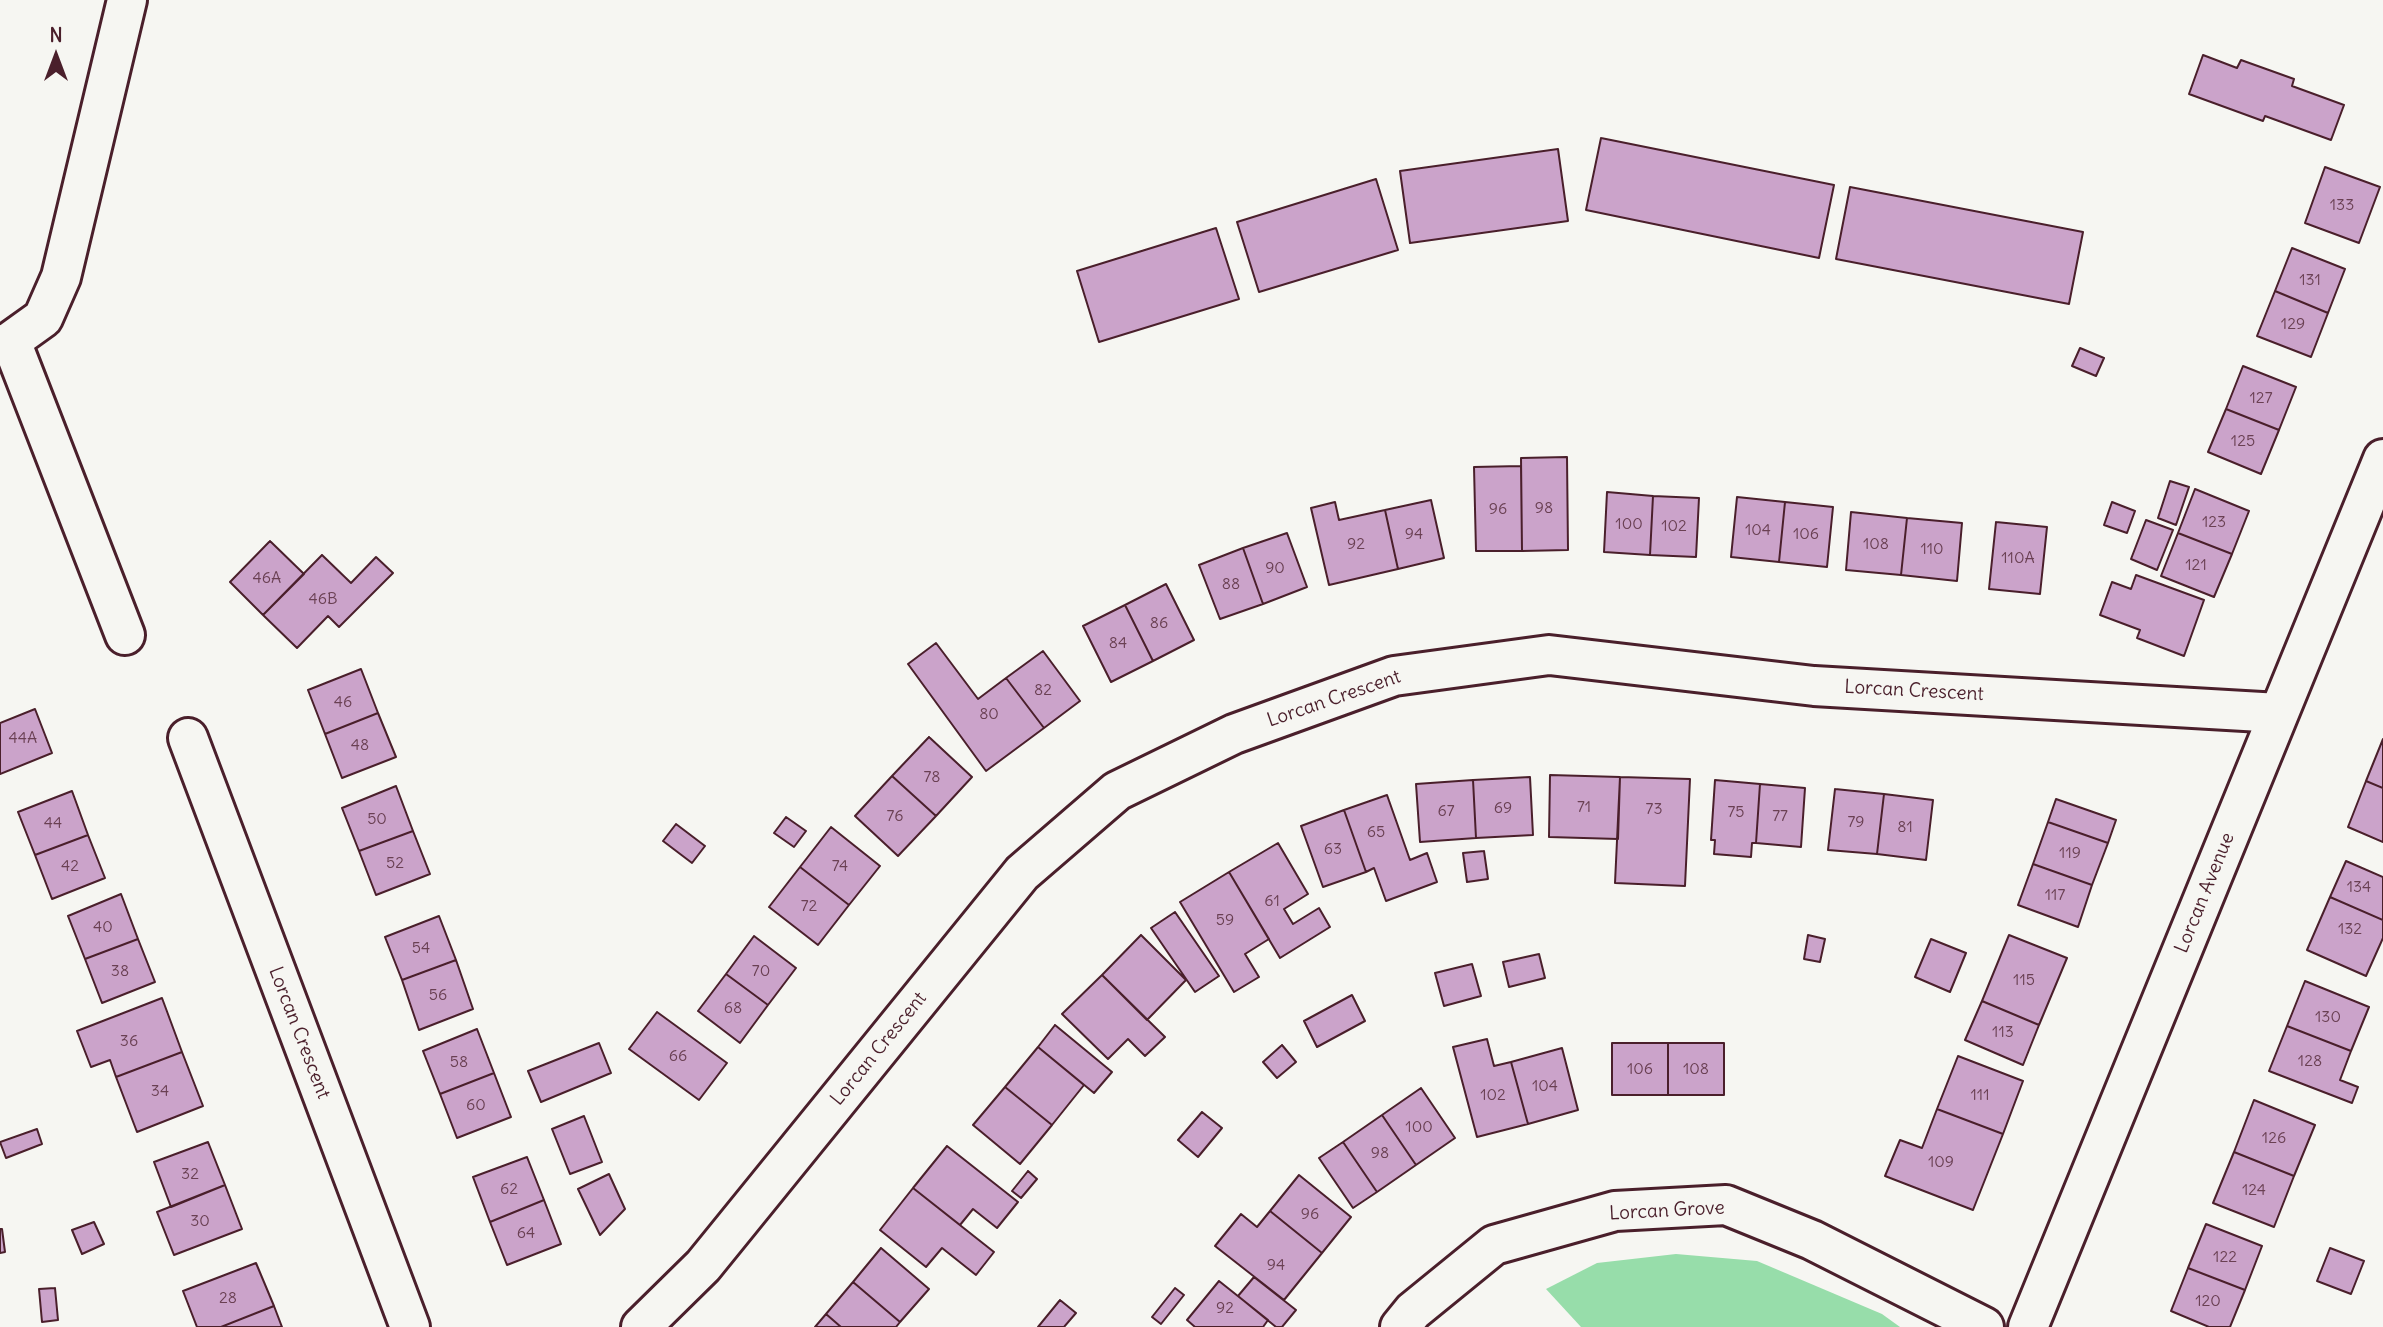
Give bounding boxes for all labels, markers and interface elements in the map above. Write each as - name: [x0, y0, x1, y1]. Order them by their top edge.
- north arrow: [21, 21, 91, 91]
- text: N: [49, 23, 63, 47]
- house number: 133: [2330, 195, 2354, 215]
- house number: 131: [2299, 270, 2321, 290]
- house number: 129: [2281, 314, 2305, 334]
- house number: 127: [2250, 388, 2272, 408]
- house number: 125: [2231, 431, 2255, 451]
- house number: 98: [1535, 498, 1553, 518]
- house number: 96: [1489, 499, 1507, 519]
- house number: 123: [2202, 512, 2226, 532]
- house number: 100: [1615, 514, 1643, 534]
- house number: 102: [1661, 516, 1687, 536]
- house number: 104: [1745, 520, 1771, 540]
- house number: 94: [1405, 524, 1423, 544]
- house number: 106: [1793, 524, 1819, 544]
- house number: 92: [1347, 534, 1365, 554]
- house number: 108: [1863, 534, 1889, 554]
- house number: 110: [1920, 539, 1944, 559]
- house number: 110A: [2001, 548, 2035, 568]
- house number: 121: [2185, 555, 2207, 575]
- house number: 90: [1265, 558, 1285, 578]
- house number: 46A: [253, 568, 281, 588]
- house number: 88: [1222, 574, 1240, 594]
- house number: 46B: [309, 589, 337, 609]
- house number: 86: [1150, 613, 1168, 633]
- house number: 84: [1109, 633, 1127, 653]
- street label: Lorcan Crescent: [1264, 666, 1404, 732]
- street label: Lorcan Crescent: [1844, 676, 1984, 706]
- house number: 82: [1034, 680, 1052, 700]
- house number: 46: [334, 692, 352, 712]
- house number: 80: [979, 704, 999, 724]
- house number: 44A: [9, 728, 37, 748]
- house number: 48: [351, 735, 369, 755]
- house number: 78: [923, 767, 941, 787]
- house number: 71: [1577, 797, 1591, 817]
- house number: 69: [1494, 798, 1512, 818]
- house number: 73: [1646, 799, 1662, 819]
- house number: 67: [1437, 801, 1455, 821]
- house number: 75: [1727, 802, 1745, 822]
- house number: 76: [887, 806, 903, 826]
- house number: 77: [1772, 806, 1788, 826]
- house number: 50: [367, 809, 387, 829]
- house number: 79: [1847, 812, 1865, 832]
- house number: 44: [44, 813, 62, 833]
- house number: 81: [1897, 817, 1913, 837]
- house number: 65: [1367, 822, 1385, 842]
- street label: Lorcan Avenue: [2170, 829, 2240, 957]
- house number: 63: [1324, 839, 1342, 859]
- house number: 119: [2059, 843, 2081, 863]
- house number: 52: [386, 853, 404, 873]
- house number: 42: [61, 856, 79, 876]
- house number: 74: [832, 856, 848, 876]
- house number: 134: [2347, 877, 2371, 897]
- house number: 117: [2045, 885, 2065, 905]
- house number: 61: [1264, 891, 1280, 911]
- house number: 72: [801, 896, 817, 916]
- house number: 59: [1216, 910, 1234, 930]
- house number: 40: [93, 917, 113, 937]
- house number: 132: [2338, 919, 2362, 939]
- house number: 54: [412, 938, 430, 958]
- house number: 38: [111, 961, 129, 981]
- house number: 70: [752, 961, 770, 981]
- street label: Lorcan Crescent: [263, 964, 335, 1102]
- house number: 115: [2013, 970, 2035, 990]
- house number: 56: [429, 985, 447, 1005]
- street label: Lorcan Crescent: [826, 988, 932, 1110]
- house number: 68: [724, 998, 742, 1018]
- house number: 130: [2315, 1007, 2341, 1027]
- house number: 113: [1992, 1022, 2014, 1042]
- house number: 36: [120, 1031, 138, 1051]
- house number: 66: [669, 1046, 687, 1066]
- house number: 128: [2298, 1051, 2322, 1071]
- house number: 58: [450, 1052, 468, 1072]
- house number: 106: [1627, 1059, 1653, 1079]
- house number: 108: [1683, 1059, 1709, 1079]
- house number: 104: [1532, 1076, 1558, 1096]
- house number: 34: [151, 1081, 169, 1101]
- house number: 102: [1480, 1085, 1506, 1105]
- house number: 111: [1970, 1085, 1990, 1105]
- house number: 60: [466, 1095, 486, 1115]
- house number: 100: [1405, 1117, 1433, 1137]
- house number: 126: [2262, 1128, 2286, 1148]
- house number: 98: [1371, 1143, 1389, 1163]
- house number: 109: [1928, 1152, 1954, 1172]
- house number: 32: [181, 1164, 199, 1184]
- house number: 62: [500, 1179, 518, 1199]
- house number: 124: [2242, 1180, 2266, 1200]
- street label: Lorcan Grove: [1609, 1197, 1725, 1225]
- house number: 96: [1301, 1204, 1319, 1224]
- house number: 30: [190, 1211, 210, 1231]
- house number: 64: [517, 1223, 535, 1243]
- house number: 122: [2213, 1247, 2237, 1267]
- house number: 94: [1267, 1255, 1285, 1275]
- house number: 28: [219, 1288, 237, 1308]
- house number: 120: [2195, 1291, 2221, 1311]
- house number: 92: [1216, 1298, 1234, 1318]

